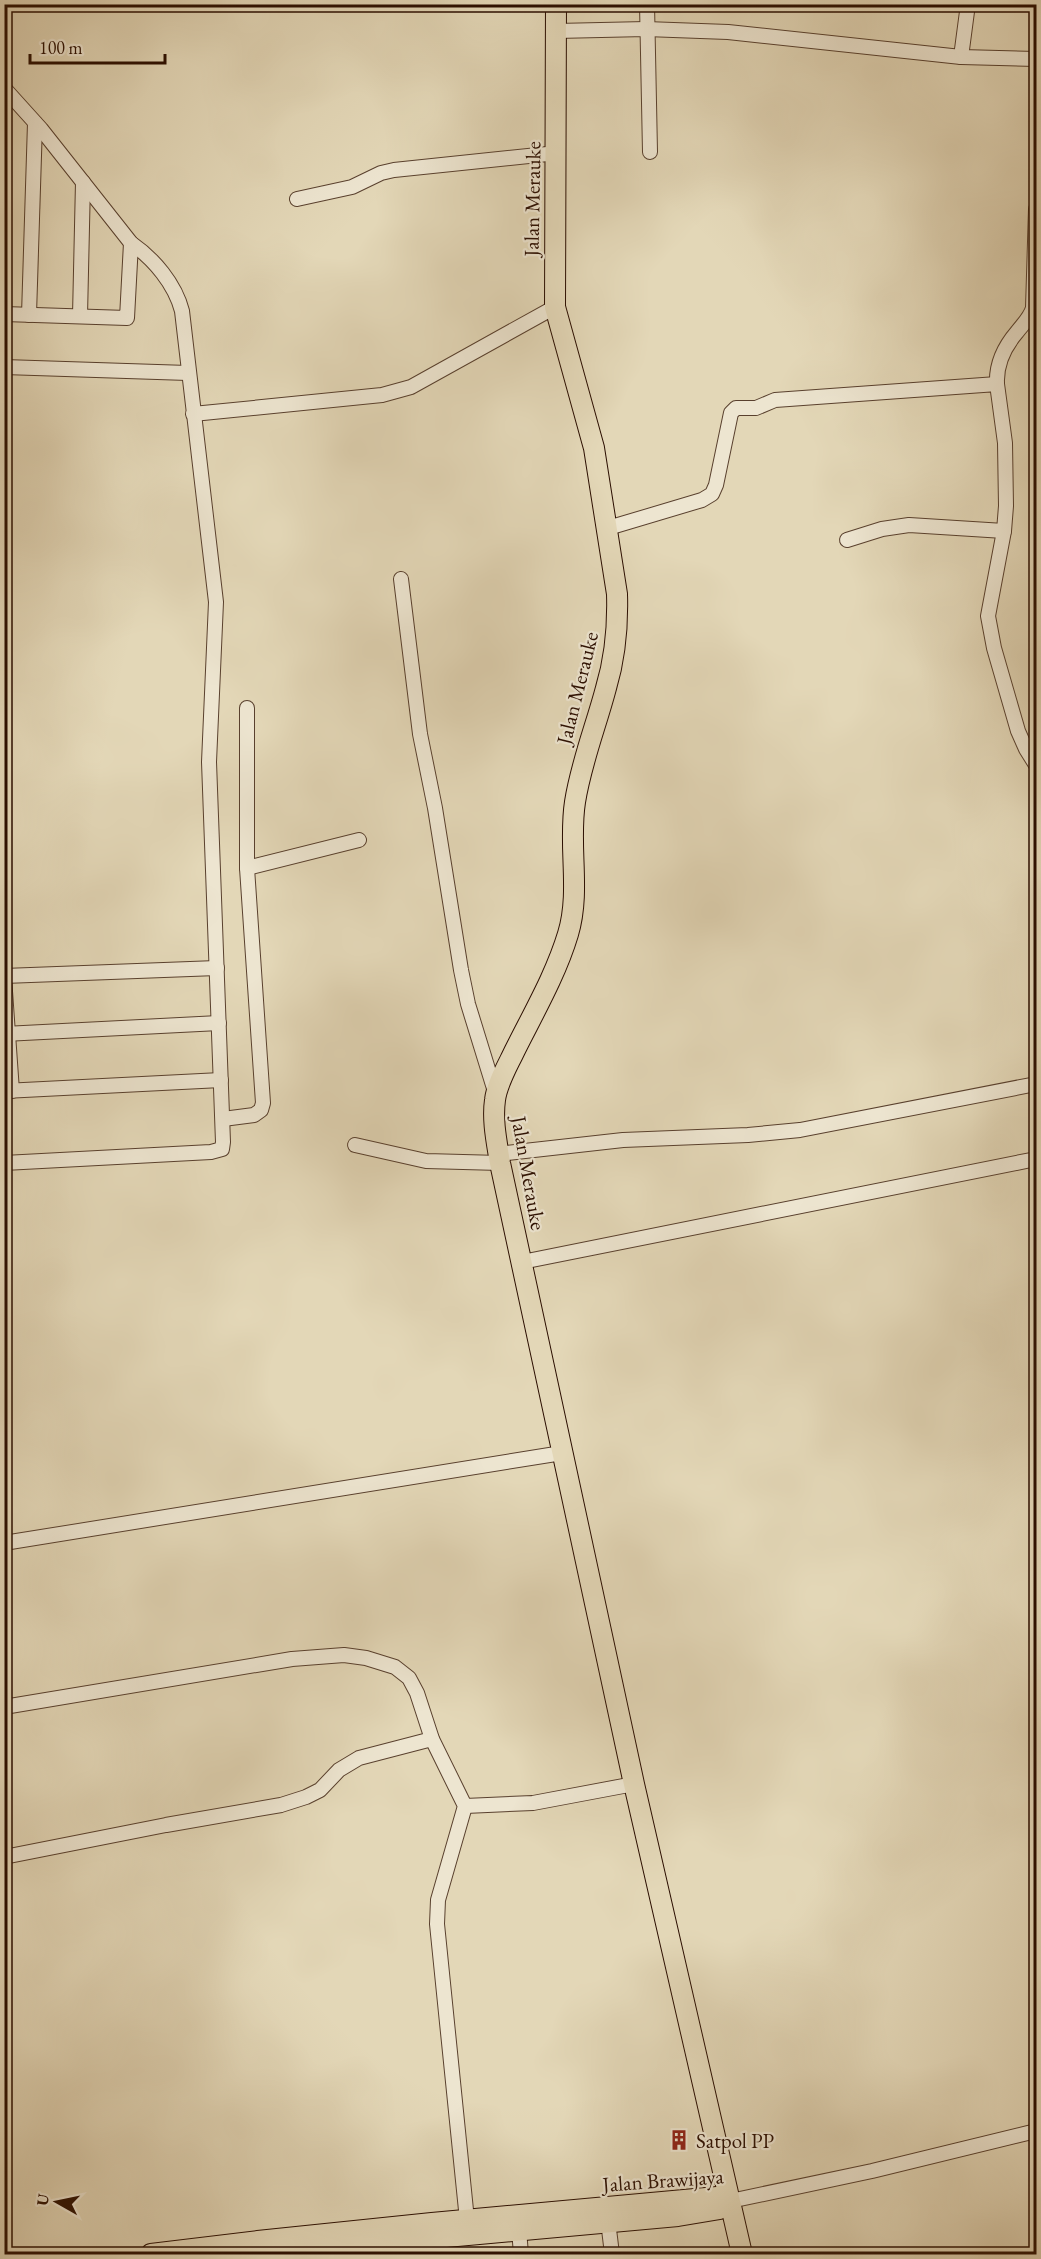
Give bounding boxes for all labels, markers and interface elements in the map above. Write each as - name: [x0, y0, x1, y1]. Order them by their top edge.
- scale bar: [30, 27, 165, 65]
- text: 100 m: [39, 36, 83, 59]
- street label: Jalan Merauke: [517, 141, 547, 259]
- street label: Jalan Merauke: [549, 629, 604, 749]
- street label: Jalan Merauke: [505, 1112, 552, 1232]
- place label: Satpol PP: [696, 2127, 775, 2154]
- building icon: Satpol PP: [667, 2128, 691, 2152]
- street label: Jalan Brawijaya: [600, 2162, 725, 2198]
- north arrow: [27, 2172, 87, 2232]
- text: U: [31, 2192, 54, 2207]

